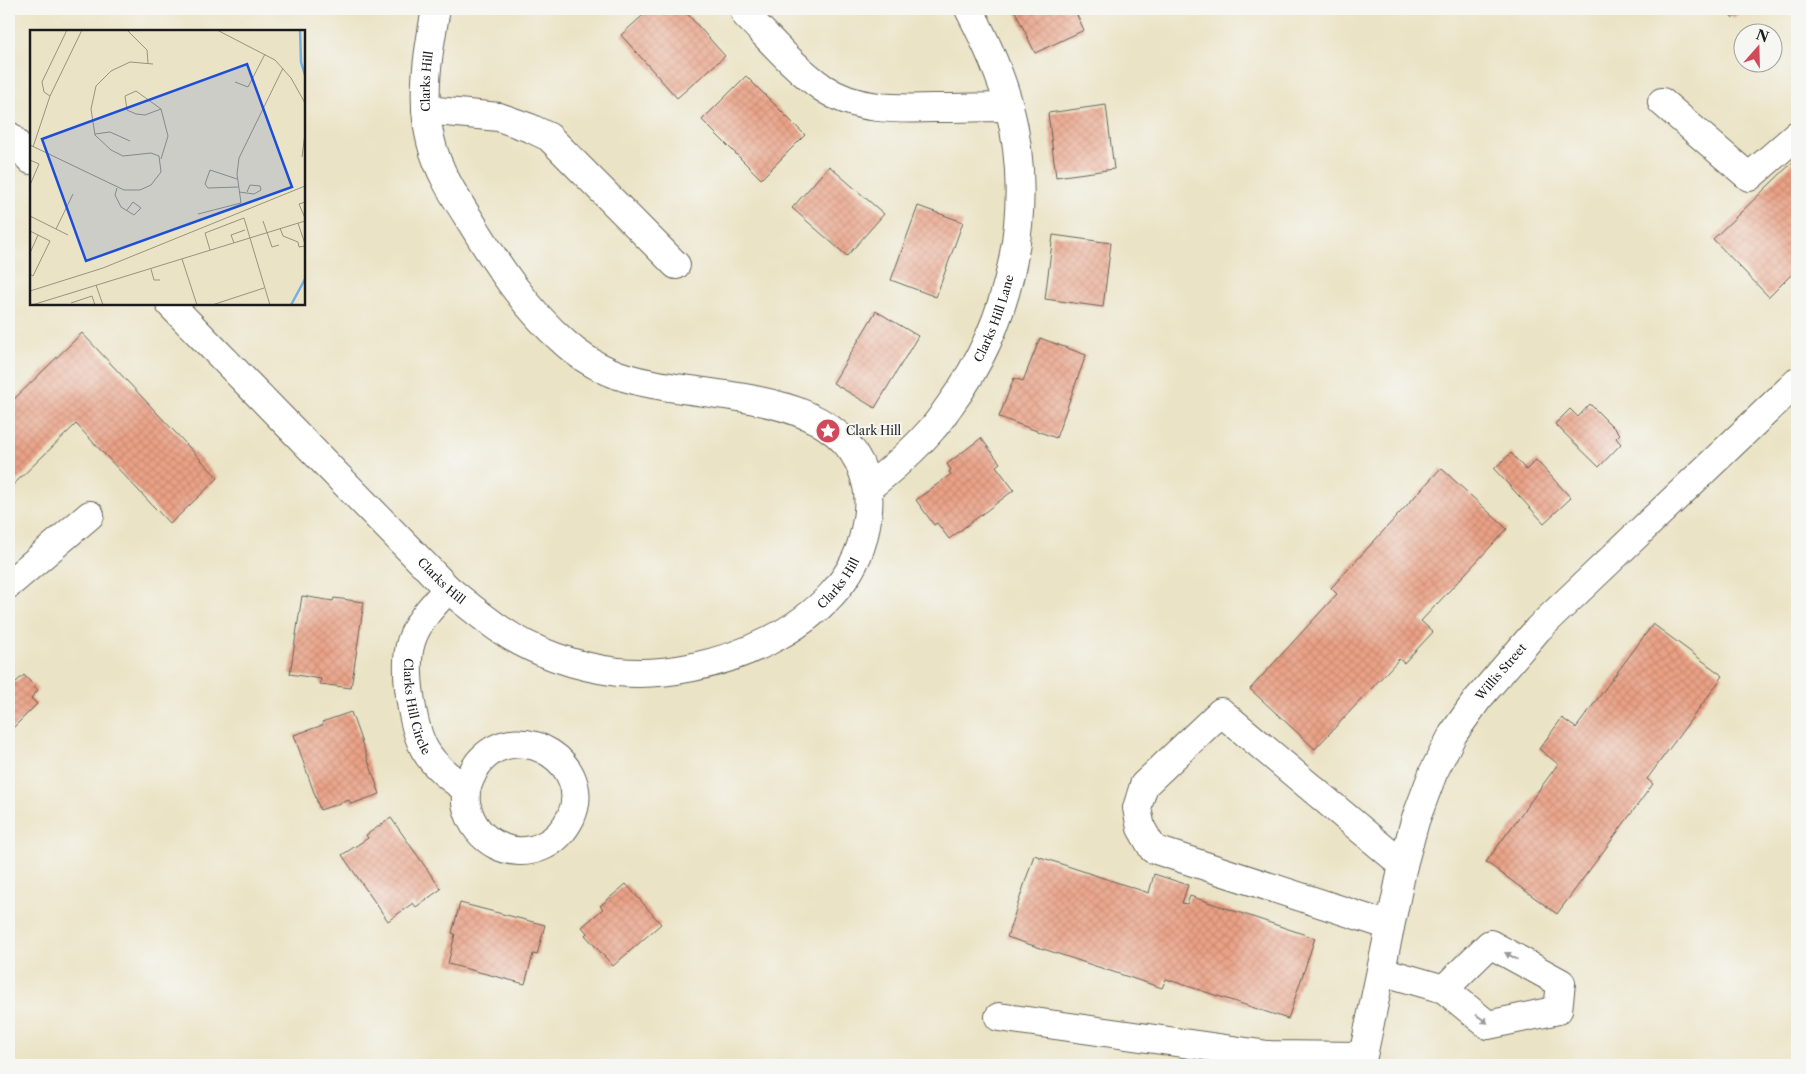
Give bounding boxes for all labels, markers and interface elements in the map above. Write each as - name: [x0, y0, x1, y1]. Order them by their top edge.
- north arrow: [1734, 22, 1784, 72]
- text: N: [1754, 25, 1771, 46]
- inset map: [30, 30, 305, 305]
- street label: Clarks Hill: [418, 50, 436, 112]
- street label: Clarks Hill Lane: [970, 273, 1017, 365]
- place icon: Clark Hill: [815, 418, 841, 444]
- place label: Clark Hill: [846, 423, 902, 438]
- street label: Clarks Hill: [415, 554, 469, 607]
- street label: Clarks Hill: [814, 555, 862, 612]
- street label: Willis Street: [1471, 640, 1530, 704]
- street label: Clarks Hill Circle: [401, 658, 434, 758]
- one-way arrow: [1504, 952, 1519, 960]
- one-way arrow: [1475, 1014, 1489, 1024]

